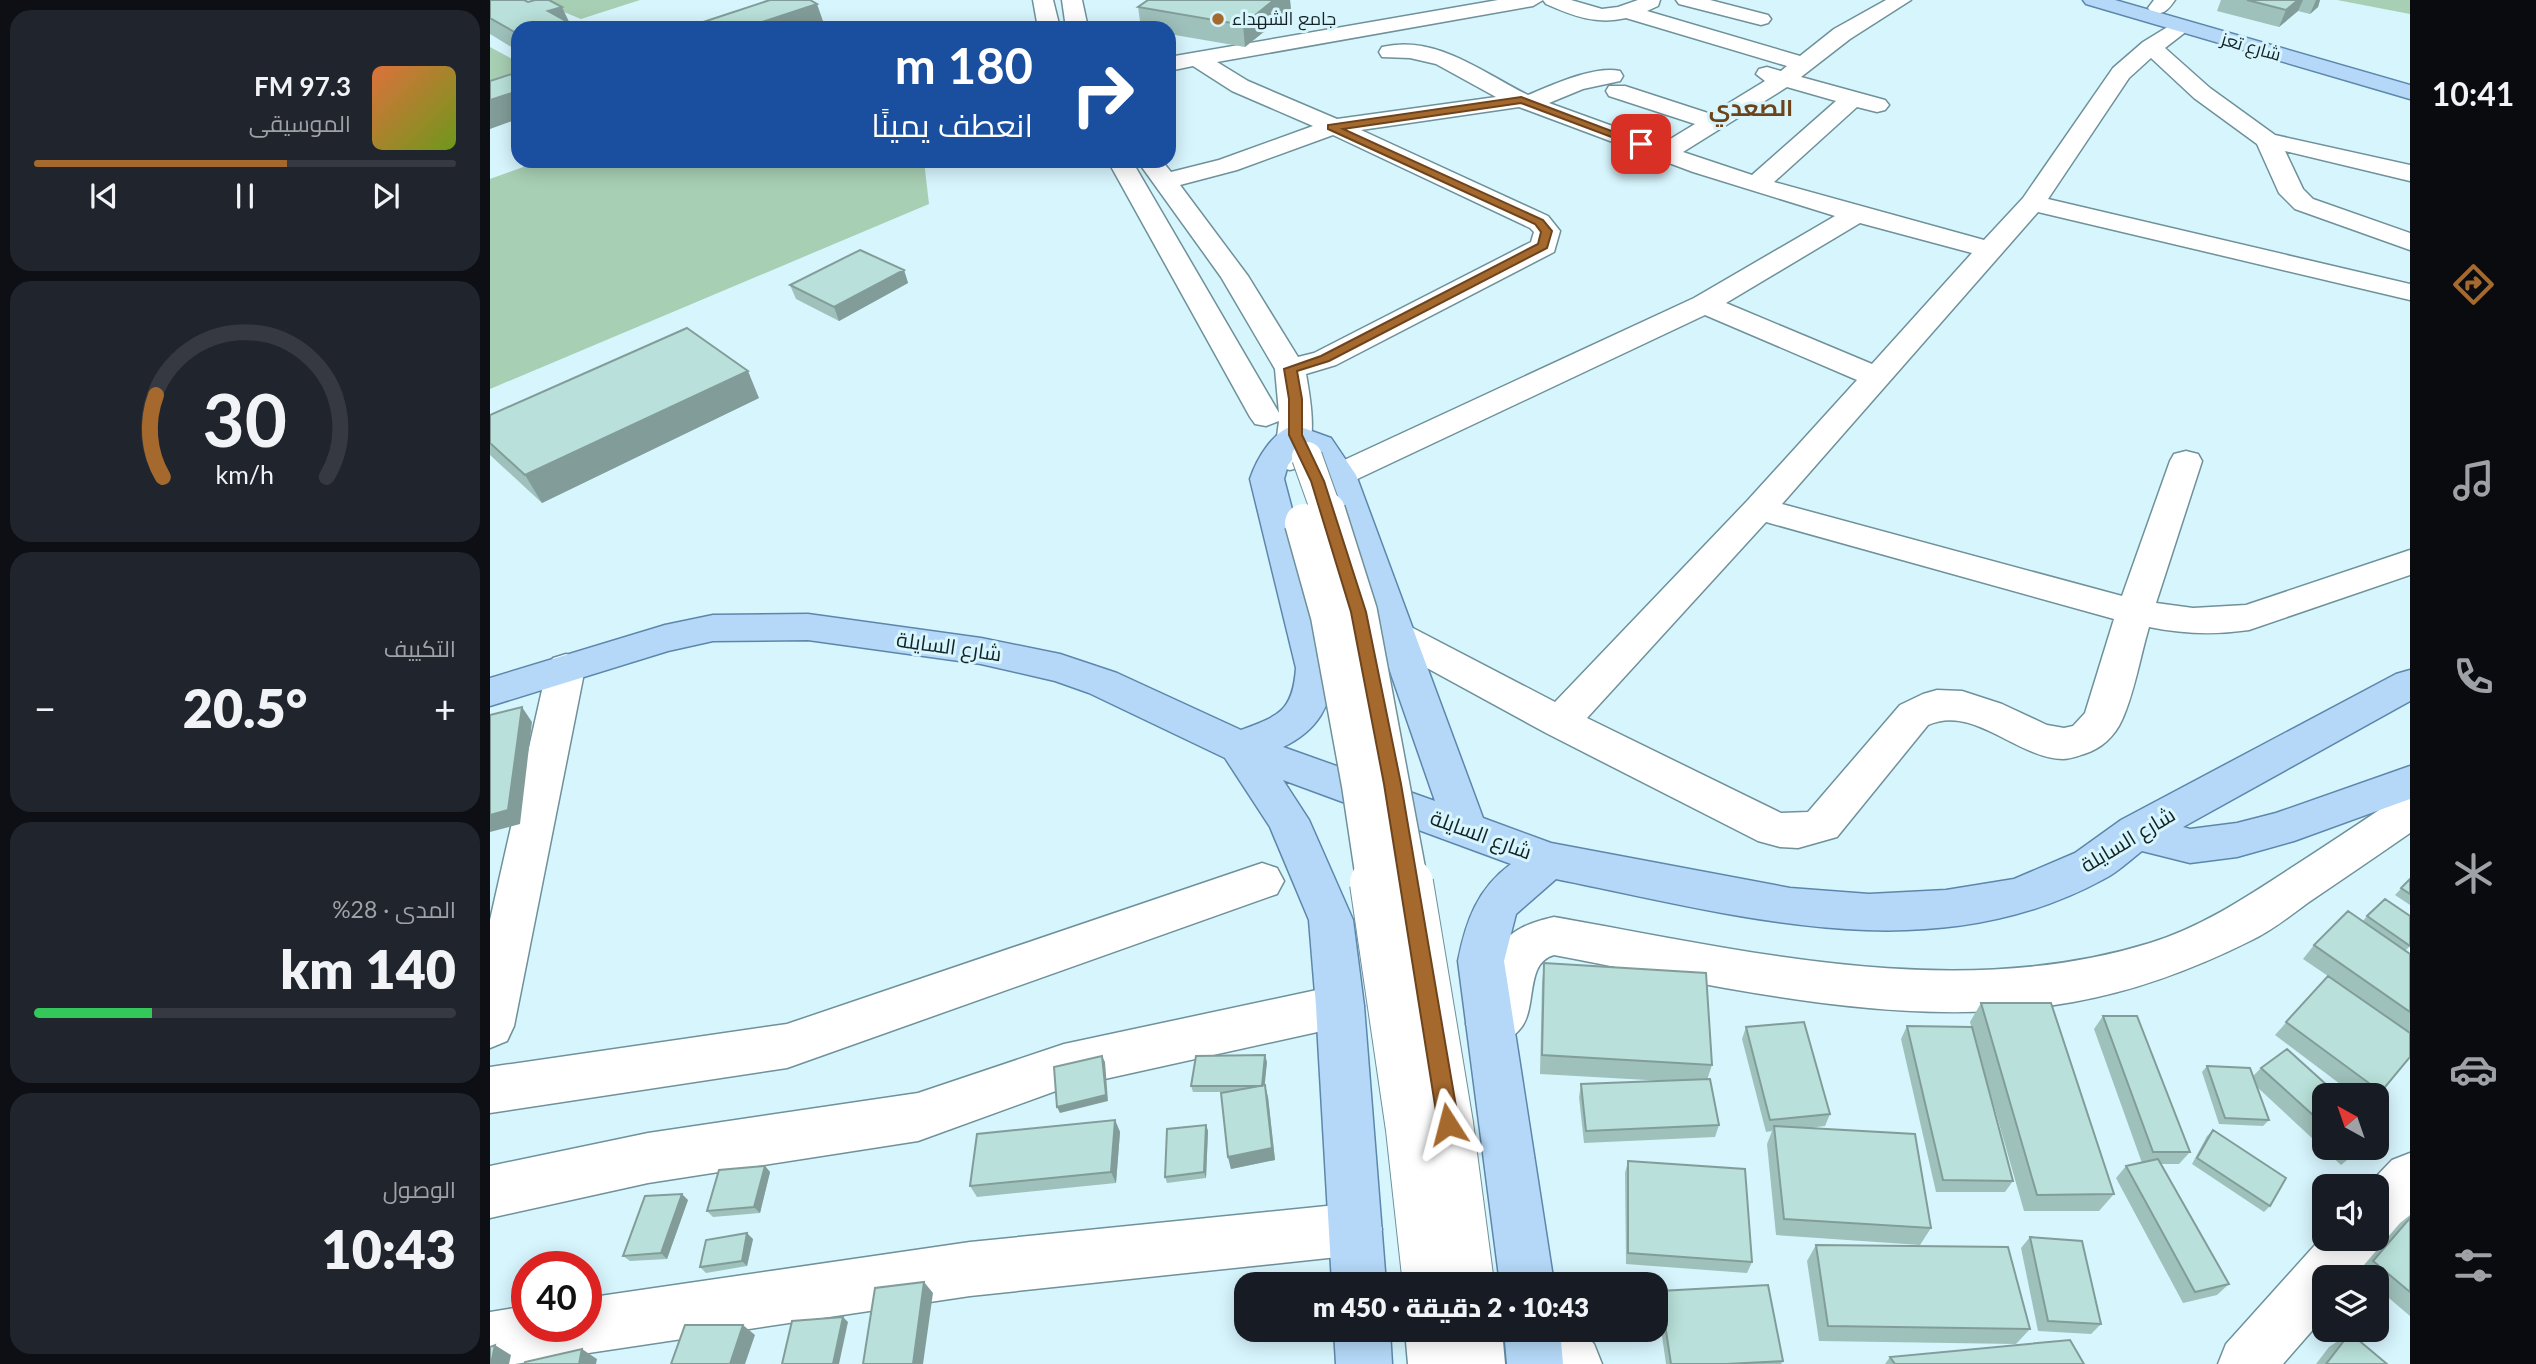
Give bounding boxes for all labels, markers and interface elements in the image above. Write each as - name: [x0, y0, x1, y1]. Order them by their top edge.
- place label: جامع الشهداء: [1232, 7, 1336, 31]
- marker: جامع الشهداء: [1210, 11, 1226, 27]
- street label: شارع تعز: [2217, 27, 2284, 67]
- text: 180 m: [895, 36, 1033, 94]
- icon: right: [1057, 49, 1148, 140]
- text: 97.3 FM: [254, 70, 351, 102]
- text: 10:41: [2432, 74, 2514, 113]
- district label: الصعدي: [1709, 93, 1793, 127]
- text: انعطف يمينًا: [871, 105, 1033, 144]
- text: الموسيقى: [249, 109, 351, 137]
- pin: [1611, 114, 1671, 174]
- icon: arrive: [1622, 125, 1660, 163]
- icon: previous: [85, 177, 123, 215]
- icon: pause: [226, 177, 264, 215]
- icon: next: [367, 177, 405, 215]
- icon: directions: [2449, 260, 2498, 309]
- text: 30: [203, 376, 287, 464]
- icon: music: [2449, 456, 2498, 505]
- text: km/h: [216, 459, 274, 489]
- street label: شارع السايلة: [895, 626, 1003, 668]
- text: التكييف: [384, 634, 456, 662]
- icon: phone: [2449, 652, 2498, 701]
- text: 20.5°: [183, 677, 307, 739]
- text: −: [34, 685, 56, 731]
- text: +: [434, 685, 456, 731]
- street label: شارع السايلة: [2075, 801, 2181, 879]
- street label: شارع السايلة: [1426, 804, 1536, 866]
- icon: climate: [2449, 849, 2498, 898]
- text: المدى · 28%: [332, 895, 456, 923]
- text: 140 km: [280, 938, 456, 1000]
- icon: car: [2449, 1045, 2498, 1094]
- north arrow: [2312, 1083, 2389, 1160]
- map controls: [2312, 1083, 2389, 1342]
- position arrow: [1411, 1087, 1485, 1161]
- button: sound: [2312, 1174, 2389, 1251]
- text: الوصول: [383, 1175, 456, 1203]
- text: 10:43: [322, 1218, 456, 1280]
- icon: filters: [2449, 1241, 2498, 1290]
- speed limit sign: 40: [511, 1251, 602, 1342]
- button: layers: [2312, 1265, 2389, 1342]
- text: 10:43 · 2 دقيقة · 450 m: [1313, 1291, 1589, 1323]

